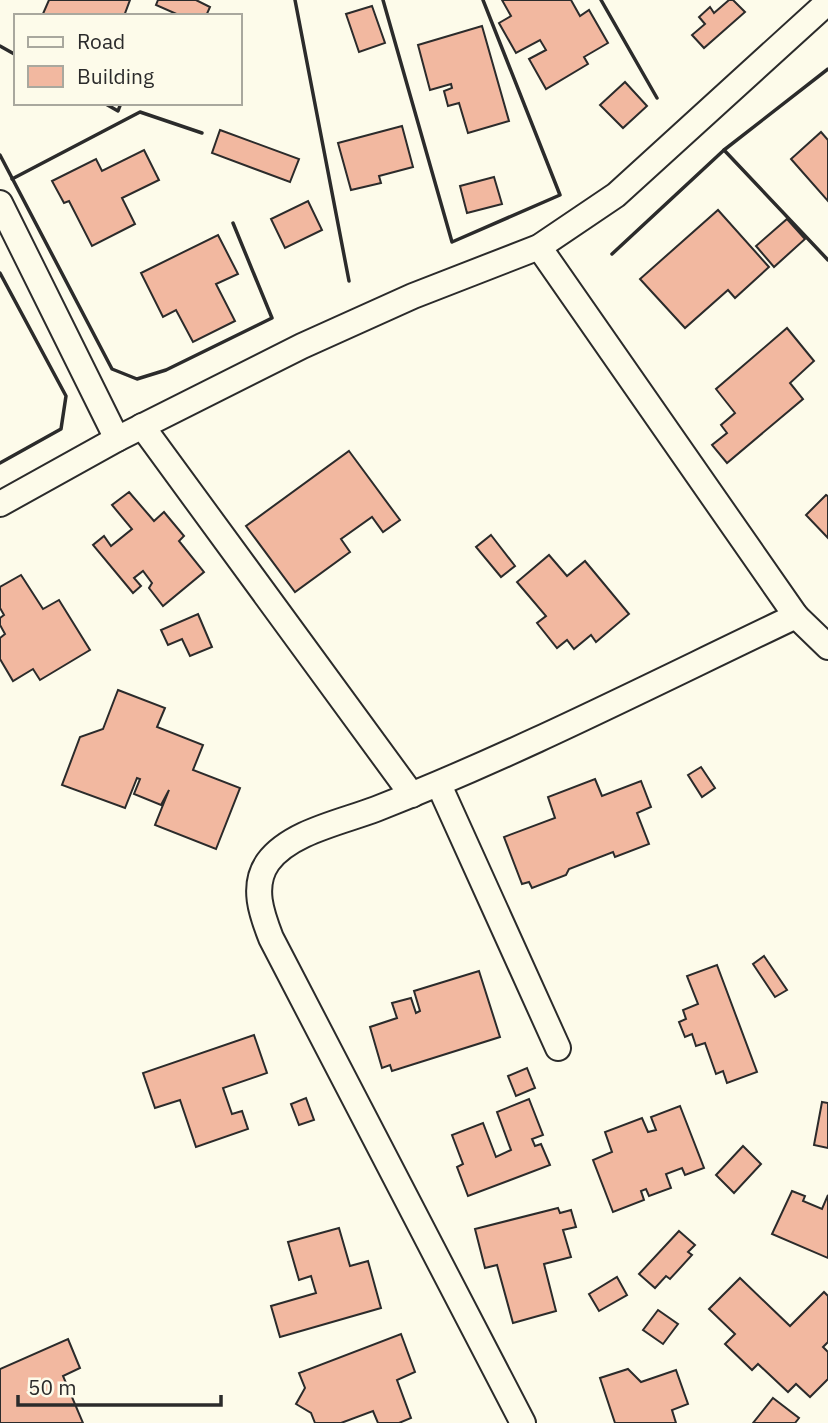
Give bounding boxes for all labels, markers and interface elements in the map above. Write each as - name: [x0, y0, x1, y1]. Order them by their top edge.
- legend: [14, 14, 242, 105]
- text: Road: [77, 27, 125, 55]
- text: Building: [77, 62, 154, 90]
- scale bar: [18, 1364, 220, 1408]
- text: 50 m: [28, 1373, 77, 1401]

